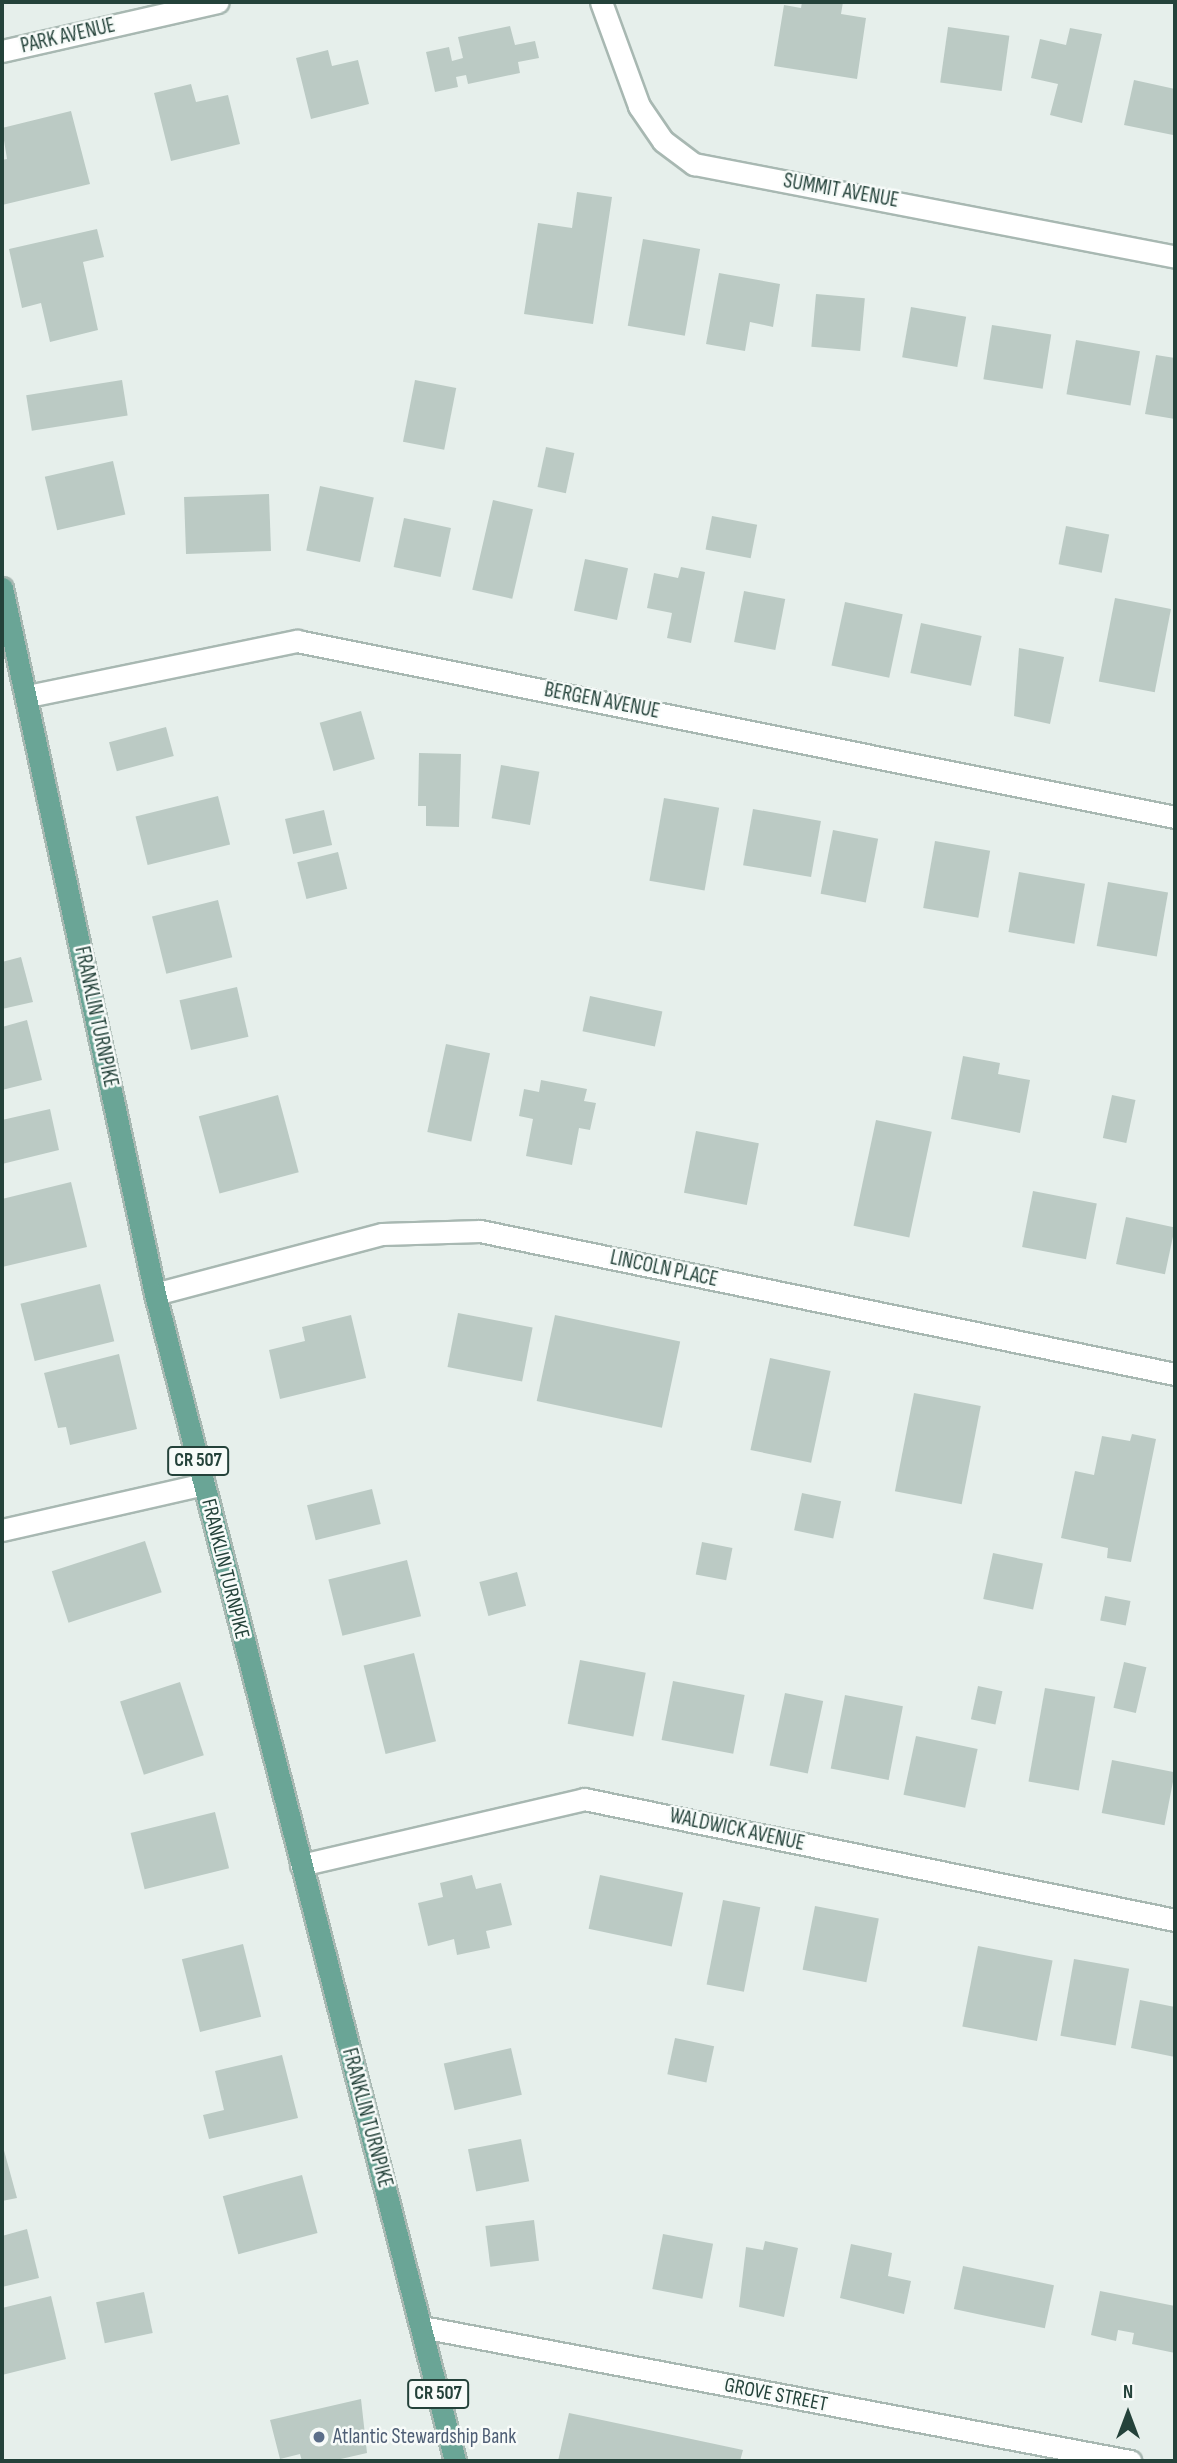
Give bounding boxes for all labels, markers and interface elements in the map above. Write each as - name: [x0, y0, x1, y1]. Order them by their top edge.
- street label: PARK AVENUE: [18, 13, 118, 59]
- street label: SUMMIT AVENUE: [781, 168, 901, 214]
- street label: BERGEN AVENUE: [542, 677, 662, 725]
- street label: FRANKLIN TURNPIKE: [69, 944, 123, 1090]
- street label: LINCOLN PLACE: [608, 1245, 720, 1293]
- road number: CR 507: [166, 1446, 230, 1476]
- street label: FRANKLIN TURNPIKE: [195, 1496, 255, 1642]
- street label: WALDWICK AVENUE: [667, 1803, 807, 1857]
- street label: FRANKLIN TURNPIKE: [336, 2045, 398, 2191]
- street label: GROVE STREET: [722, 2373, 830, 2417]
- road number: CR 507: [406, 2378, 470, 2410]
- north arrow: [1093, 2379, 1163, 2449]
- text: N: [1123, 2381, 1133, 2404]
- place label: Atlantic Stewardship Bank: [333, 2424, 516, 2450]
- marker: Atlantic Stewardship Bank: [311, 2429, 327, 2445]

